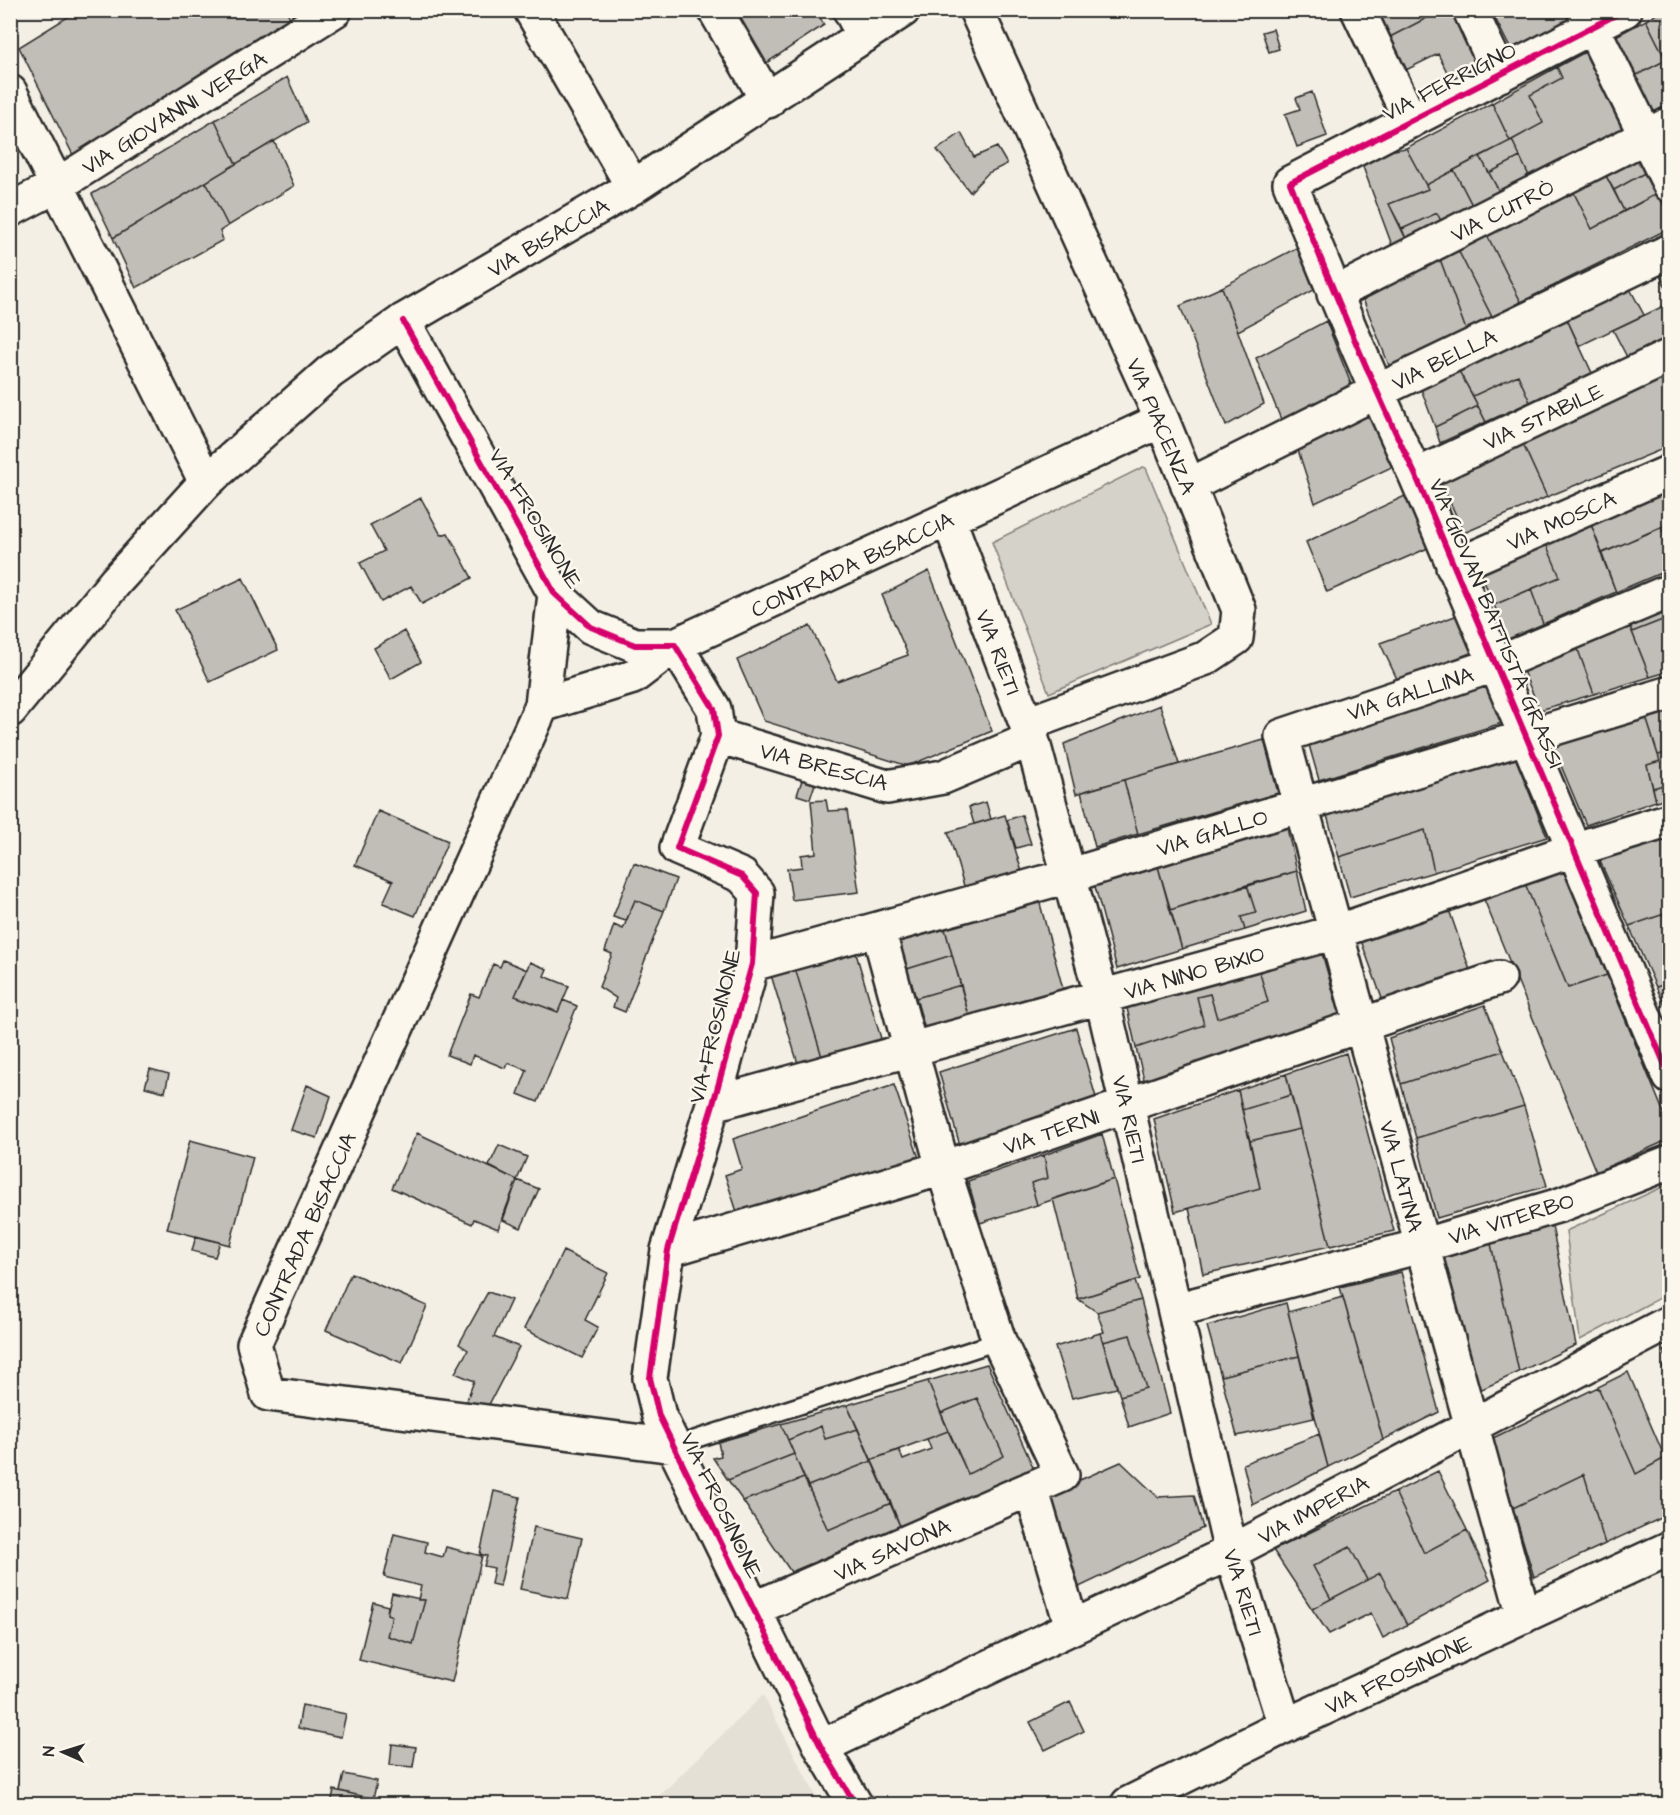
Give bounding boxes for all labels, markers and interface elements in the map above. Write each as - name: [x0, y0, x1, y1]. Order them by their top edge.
- street label: VIA FERRIGNO: [1377, 35, 1522, 129]
- street label: VIA GIOVANNI VERGA: [76, 44, 273, 183]
- street label: VIA CUTRÒ: [1446, 172, 1560, 251]
- street label: VIA BISACCIA: [482, 191, 615, 286]
- street label: VIA BELLA: [1387, 322, 1502, 399]
- street label: VIA PIACENZA: [1118, 354, 1203, 499]
- street label: VIA STABILE: [1479, 376, 1609, 459]
- street label: VIA FROSINONE: [481, 443, 589, 595]
- street label: VIA GIOVAN BATTISTA GRASSI: [1420, 474, 1571, 773]
- street label: VIA MOSCA: [1502, 483, 1621, 559]
- street label: CONTRADA BISACCIA: [746, 505, 959, 626]
- street label: VIA RIETI: [967, 605, 1028, 700]
- street label: VIA GALLINA: [1343, 659, 1478, 729]
- street label: VIA BRESCIA: [756, 735, 891, 799]
- street label: VIA GALLO: [1153, 802, 1272, 865]
- street label: VIA NINO BIXIO: [1121, 939, 1268, 1008]
- street label: VIA FROSINONE: [681, 946, 750, 1107]
- street label: VIA RIETI: [1103, 1072, 1154, 1166]
- street label: VIA TERNI: [999, 1102, 1104, 1163]
- street label: VIA LATINA: [1371, 1117, 1430, 1236]
- street label: CONTRADA BISACCIA: [246, 1128, 364, 1342]
- street label: VIA VITERBO: [1445, 1186, 1578, 1253]
- street label: VIA FROSINONE: [672, 1428, 769, 1584]
- street label: VIA IMPERIA: [1253, 1468, 1375, 1553]
- street label: VIA SAVONA: [829, 1511, 956, 1590]
- street label: VIA RIETI: [1215, 1545, 1270, 1640]
- street label: VIA FROSINONE: [1320, 1628, 1477, 1723]
- north arrow: [33, 1722, 93, 1782]
- text: N: [38, 1746, 60, 1757]

